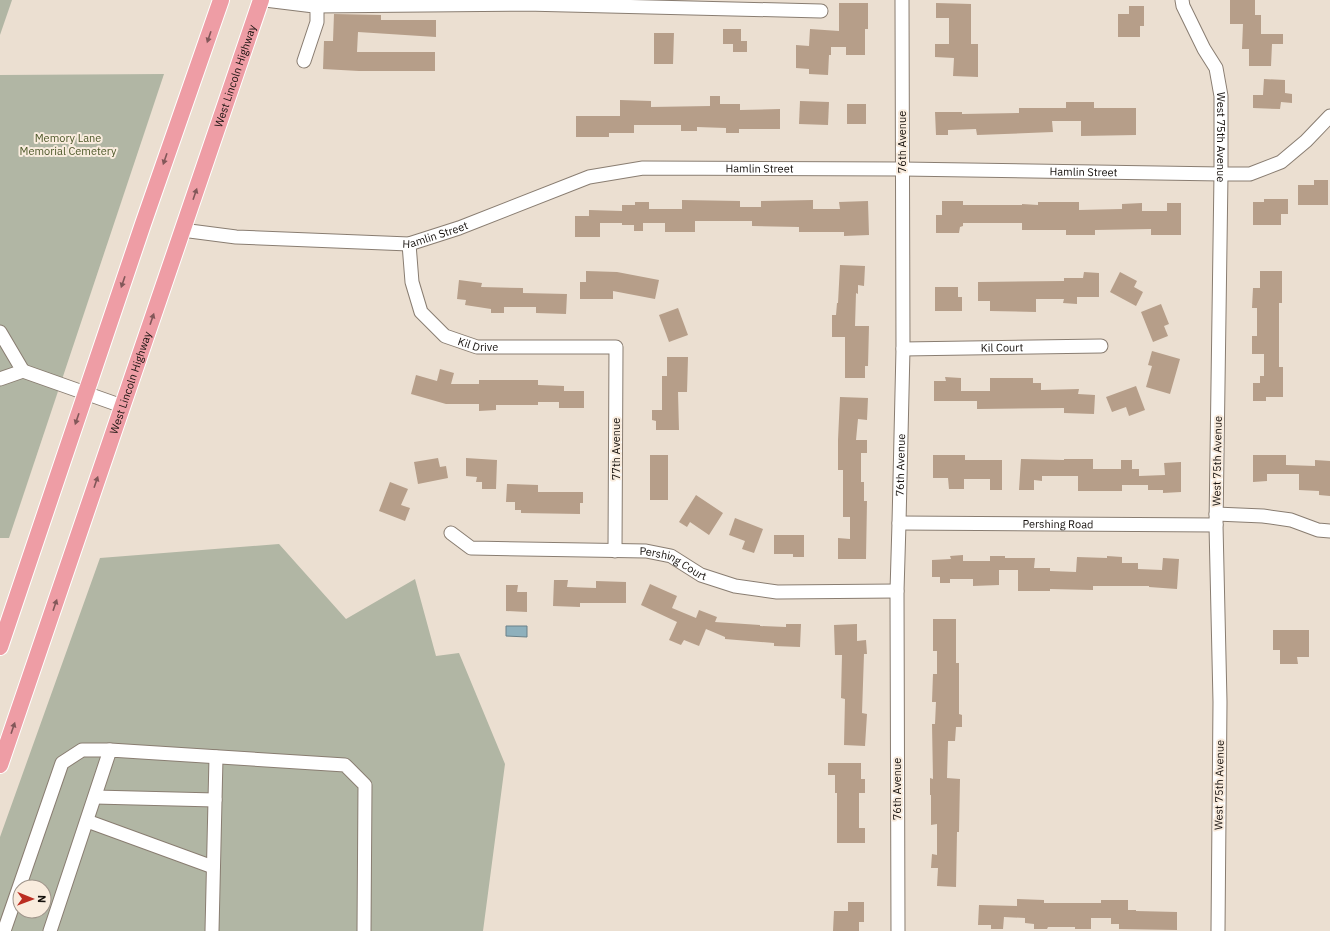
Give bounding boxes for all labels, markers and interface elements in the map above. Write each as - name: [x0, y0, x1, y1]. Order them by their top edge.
- street label: West Lincoln Highway: [211, 22, 259, 129]
- one-way arrow: [205, 31, 211, 43]
- street label: West 75th Avenue: [1214, 92, 1228, 182]
- street label: 76th Avenue: [895, 111, 909, 173]
- park label: Memory Lane Memorial Cemetery: [20, 131, 117, 158]
- one-way arrow: [162, 154, 168, 166]
- street label: Hamlin Street: [725, 161, 794, 176]
- street label: Hamlin Street: [1049, 164, 1118, 179]
- one-way arrow: [192, 187, 198, 199]
- street label: Hamlin Street: [402, 218, 470, 251]
- one-way arrow: [120, 277, 126, 289]
- one-way arrow: [149, 313, 155, 325]
- street label: West Lincoln Highway: [106, 329, 155, 436]
- street label: Kil Drive: [456, 334, 498, 355]
- street label: Kil Court: [981, 340, 1024, 355]
- one-way arrow: [74, 413, 80, 425]
- street label: West 75th Avenue: [1209, 416, 1225, 506]
- street label: 77th Avenue: [609, 418, 623, 480]
- street label: 76th Avenue: [893, 434, 908, 497]
- one-way arrow: [94, 476, 100, 488]
- street label: Pershing Road: [1023, 517, 1093, 531]
- street label: Pershing Court: [639, 544, 708, 583]
- one-way arrow: [52, 599, 58, 611]
- one-way arrow: [10, 722, 16, 734]
- street label: West 75th Avenue: [1211, 740, 1227, 830]
- street label: 76th Avenue: [890, 758, 904, 820]
- north arrow: [12, 879, 52, 919]
- text: N: [35, 895, 49, 903]

